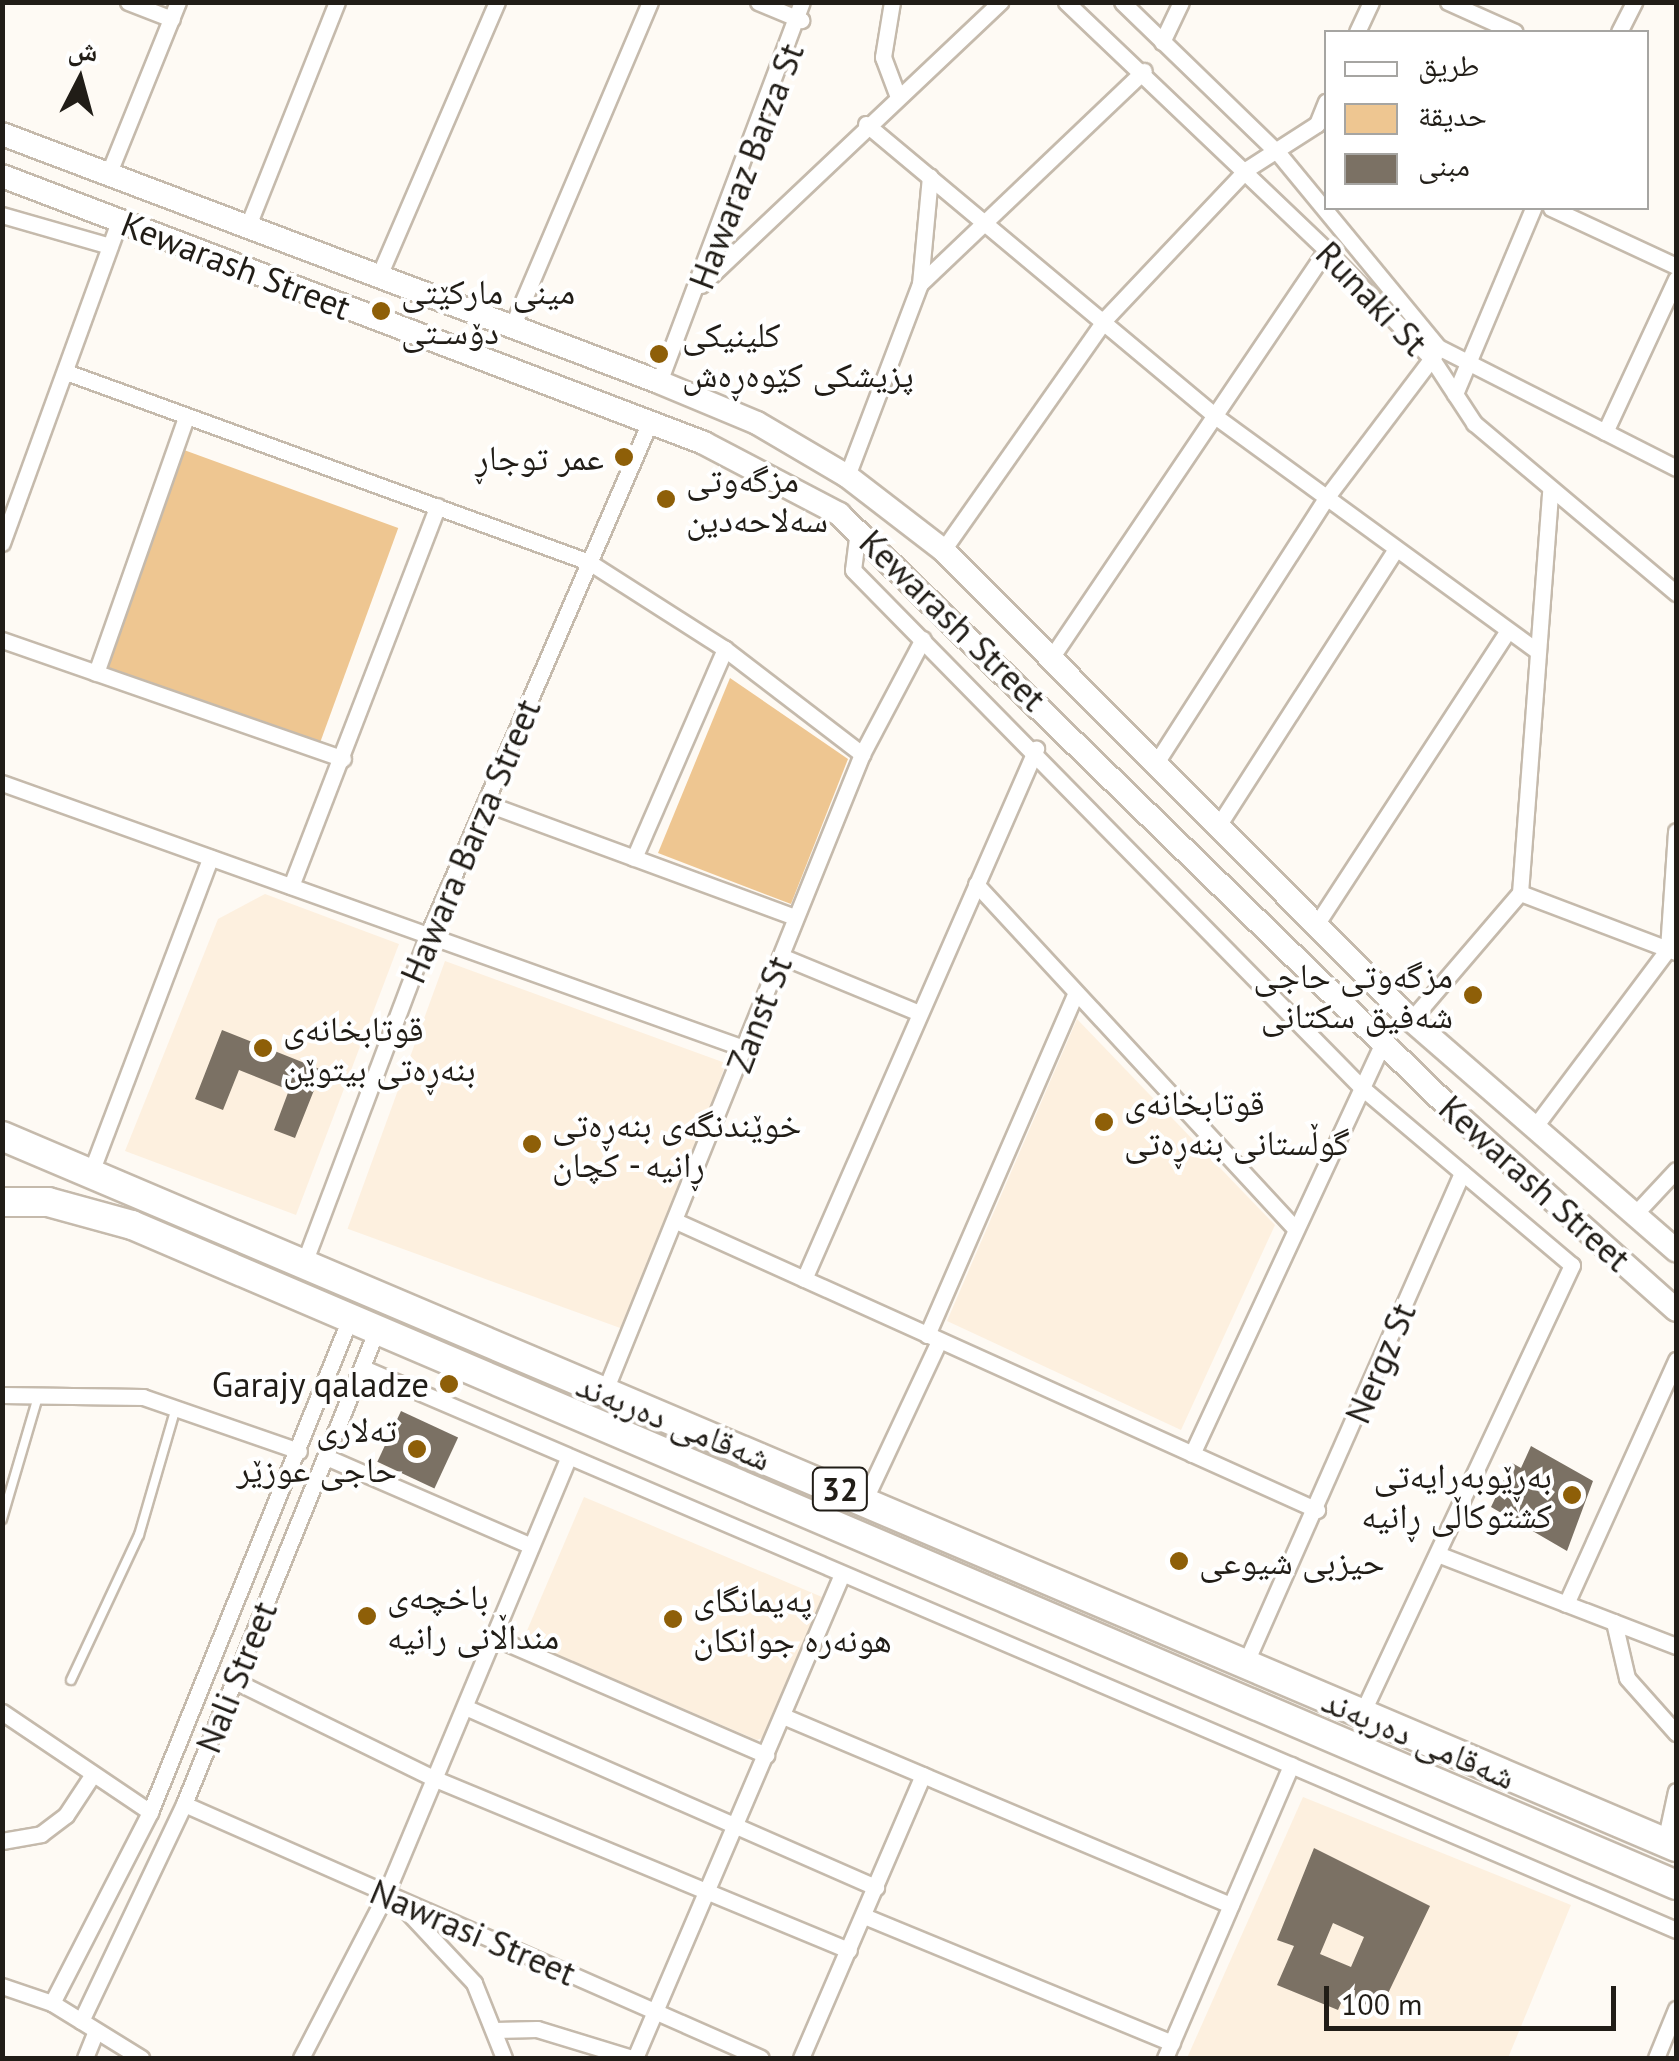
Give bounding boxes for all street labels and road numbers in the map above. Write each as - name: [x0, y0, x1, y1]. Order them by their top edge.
- street label: Hawaraz Barza St: [680, 37, 812, 295]
- street label: Kewarash Street: [115, 202, 357, 328]
- street label: Runaki St: [1308, 232, 1436, 364]
- street label: Kewarash Street: [851, 521, 1055, 719]
- street label: Hawara Barza Street: [391, 693, 549, 989]
- street label: Zanst St: [718, 950, 800, 1078]
- street label: Kewarash Street: [1431, 1086, 1639, 1280]
- street label: Nergz St: [1336, 1296, 1424, 1430]
- street label: شەقامی دەربەند: [571, 1363, 777, 1479]
- road number: 32: [810, 1462, 870, 1516]
- street label: Nali Street: [187, 1595, 285, 1759]
- street label: شەقامی دەربەند: [1316, 1678, 1522, 1798]
- street label: Nawrasi Street: [364, 1870, 582, 1994]

